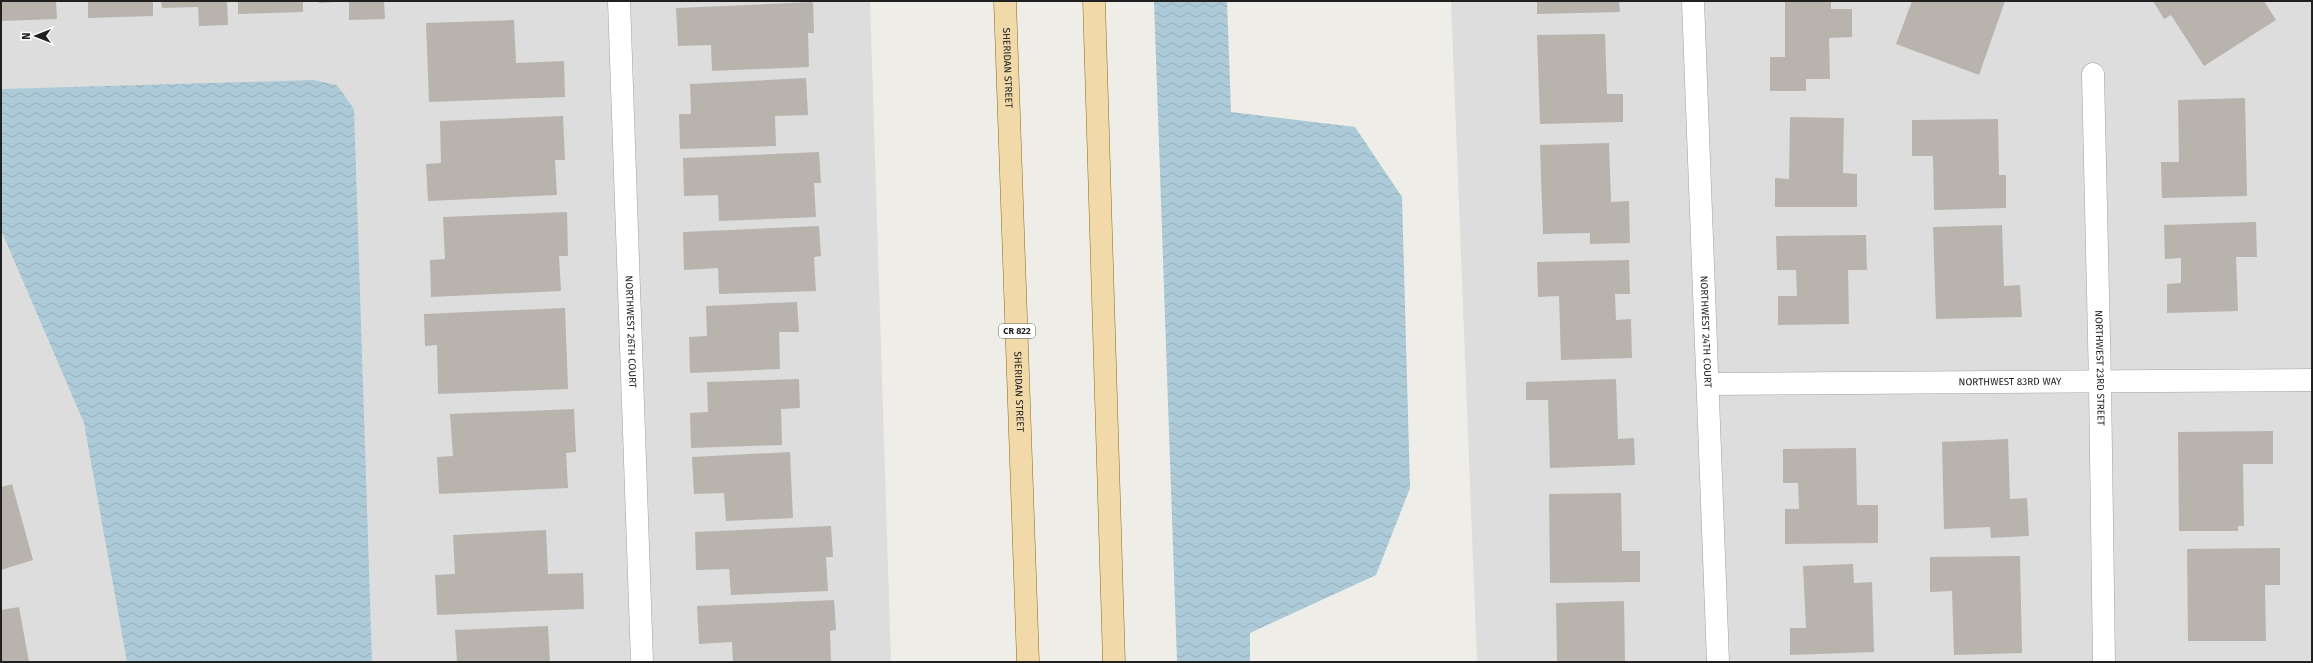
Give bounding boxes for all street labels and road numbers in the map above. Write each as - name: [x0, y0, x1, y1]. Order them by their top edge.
- street label: SHERIDAN STREET: [1000, 27, 1015, 109]
- street label: NORTHWEST 26TH COURT: [623, 275, 638, 389]
- street label: NORTHWEST 24TH COURT: [1697, 275, 1714, 389]
- street label: NORTHWEST 23RD STREET: [2092, 310, 2107, 427]
- road number: CR 822: [999, 324, 1035, 338]
- street label: SHERIDAN STREET: [1011, 351, 1026, 433]
- street label: NORTHWEST 83RD WAY: [1959, 376, 2062, 388]

